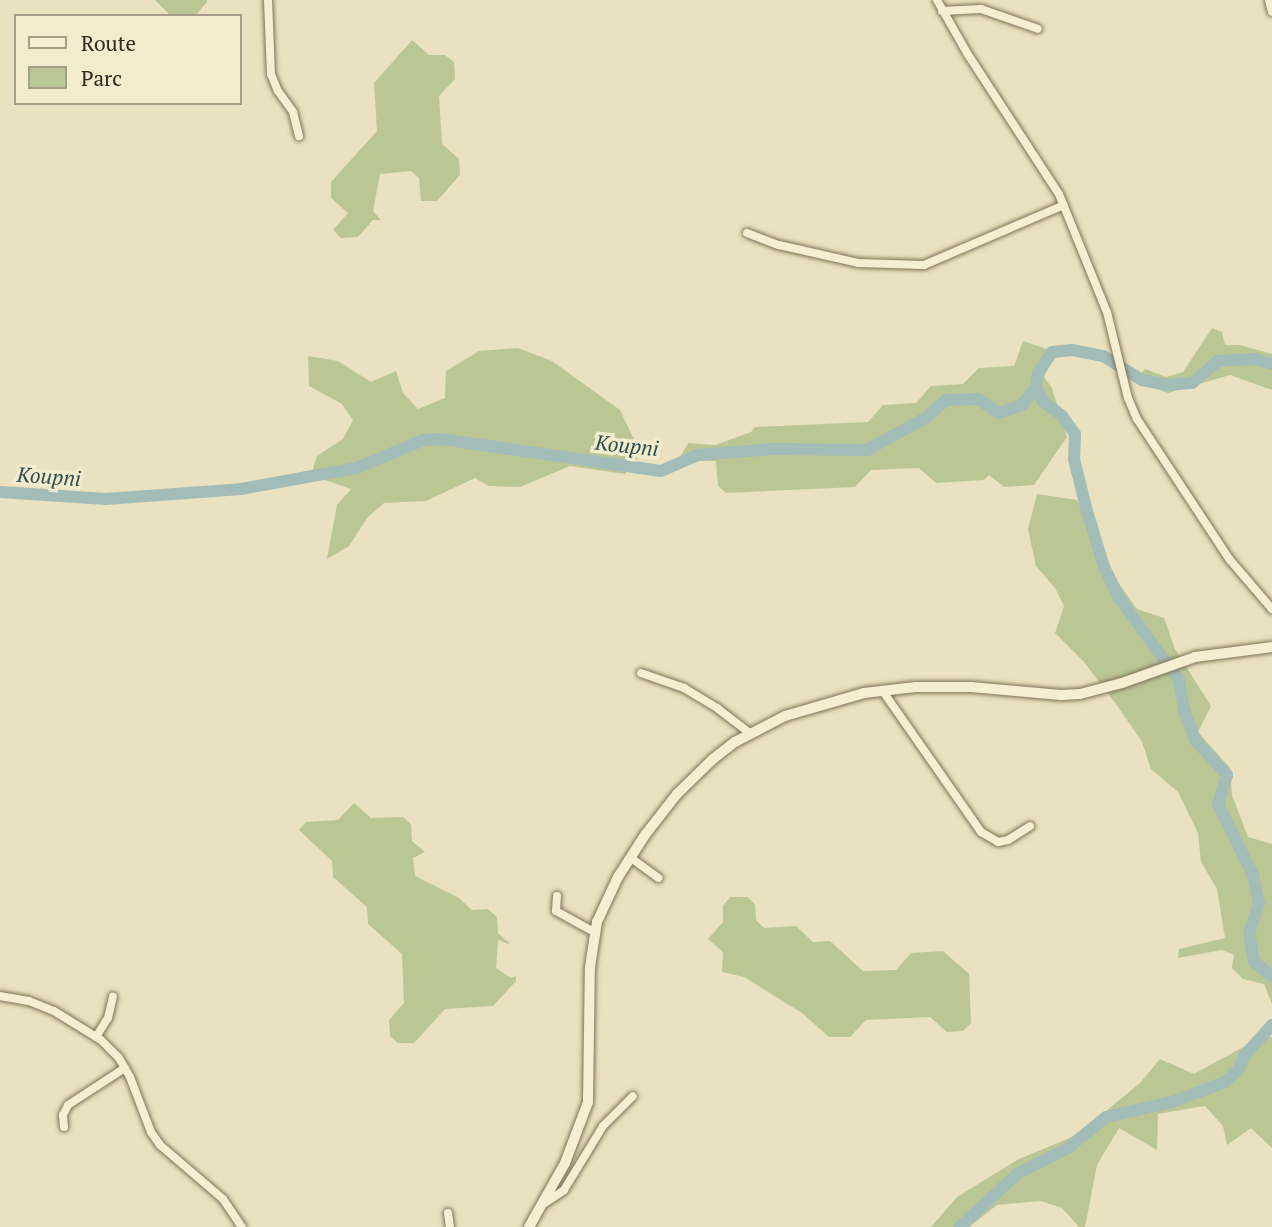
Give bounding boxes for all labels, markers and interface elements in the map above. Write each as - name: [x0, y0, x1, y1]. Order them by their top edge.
- legend: [14, 14, 242, 105]
- text: Route: [81, 29, 136, 57]
- text: Parc: [81, 64, 122, 92]
- water label: Koupni: [594, 429, 660, 461]
- water label: Koupni: [16, 461, 82, 491]

